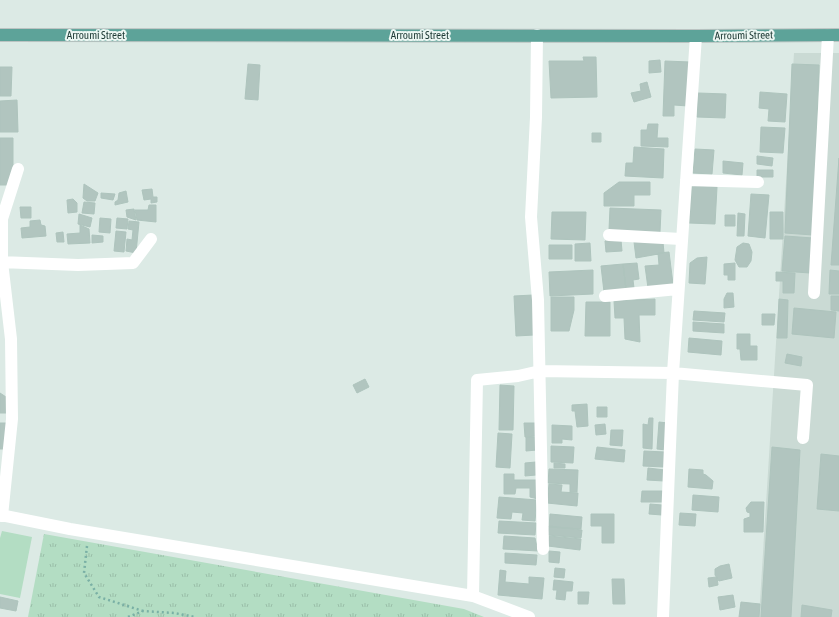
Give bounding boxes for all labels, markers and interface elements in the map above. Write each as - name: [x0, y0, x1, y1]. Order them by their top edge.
- street label: Arroumi Street: [715, 28, 773, 42]
- street label: Arroumi Street: [67, 29, 125, 41]
- street label: Arroumi Street: [391, 29, 449, 41]

